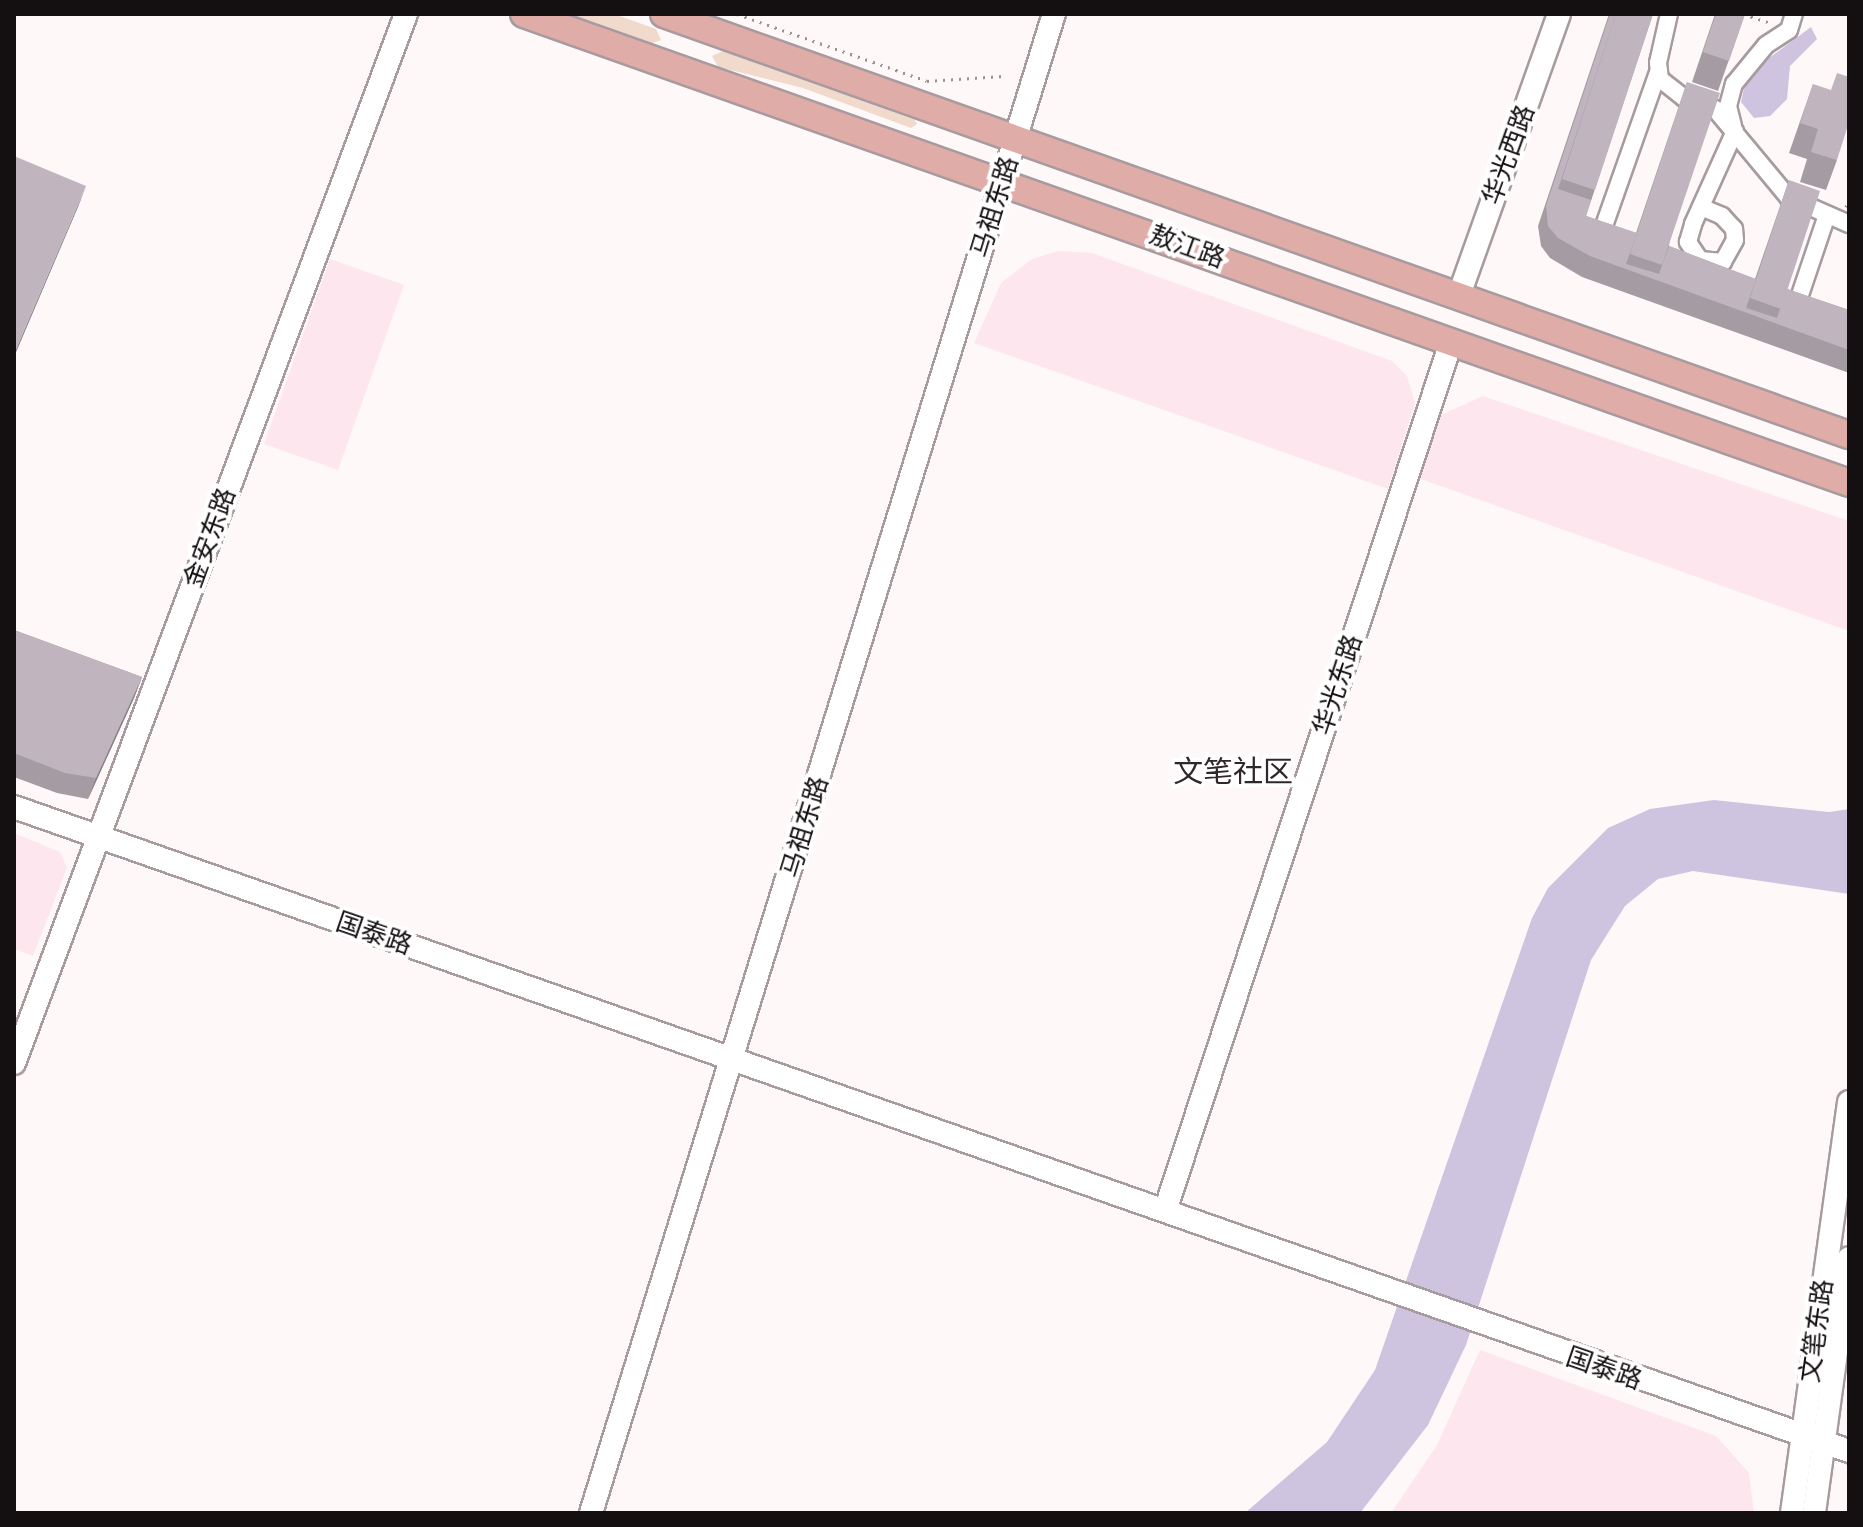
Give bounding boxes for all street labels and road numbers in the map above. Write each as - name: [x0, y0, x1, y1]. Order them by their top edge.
- street label: 华光西路: [1477, 101, 1541, 209]
- street label: 马祖东路: [965, 153, 1025, 261]
- street label: 敖江路: [1145, 219, 1229, 275]
- street label: 金安东路: [178, 484, 242, 592]
- street label: 华光东路: [1307, 631, 1369, 739]
- street label: 马祖东路: [775, 773, 835, 881]
- street label: 国泰路: [332, 907, 416, 961]
- street label: 文笔东路: [1794, 1277, 1840, 1385]
- street label: 国泰路: [1562, 1342, 1646, 1396]

